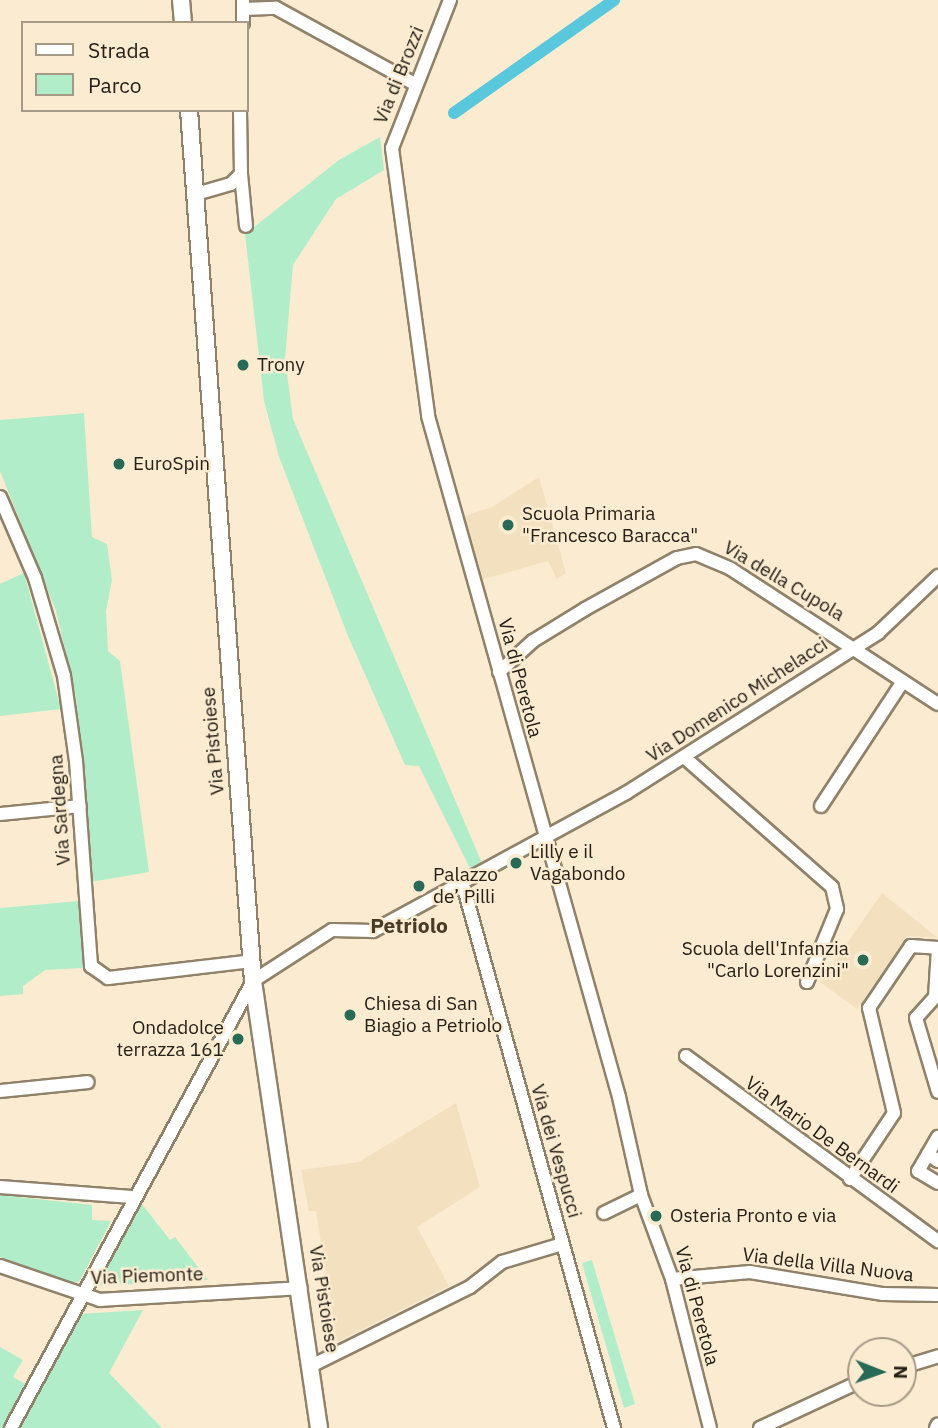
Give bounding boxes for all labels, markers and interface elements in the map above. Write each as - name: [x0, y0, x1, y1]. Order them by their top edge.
- legend: [21, 21, 248, 112]
- street label: Via di Brozzi: [369, 23, 429, 127]
- text: Strada: [88, 36, 150, 64]
- text: Parco: [88, 71, 142, 99]
- place label: Trony: [257, 354, 305, 376]
- marker: Trony: [235, 357, 251, 373]
- place label: EuroSpin: [133, 453, 210, 475]
- marker: EuroSpin: [111, 456, 127, 472]
- place label: Scuola Primaria "Francesco Baracca": [522, 503, 698, 547]
- marker: Scuola Primaria "Francesco Baracca": [500, 517, 516, 533]
- street label: Via della Cupola: [719, 536, 849, 626]
- street label: Via di Peretola: [493, 616, 547, 740]
- street label: Via Domenico Michelacci: [642, 633, 832, 767]
- street label: Via Pistoiese: [197, 686, 229, 796]
- street label: Via Sardegna: [45, 754, 75, 866]
- place label: Lilly e il Vagabondo: [530, 841, 625, 885]
- marker: Lilly e il Vagabondo: [508, 855, 524, 871]
- place label: Palazzo de’ Pilli: [433, 864, 498, 908]
- marker: Palazzo de’ Pilli: [411, 878, 427, 894]
- district label: Petriolo: [370, 912, 448, 938]
- place label: Scuola dell'Infanzia "Carlo Lorenzini": [682, 938, 849, 982]
- marker: Scuola dell'Infanzia "Carlo Lorenzini": [855, 952, 871, 968]
- place label: Chiesa di San Biagio a Petriolo: [364, 993, 502, 1037]
- marker: Chiesa di San Biagio a Petriolo: [342, 1007, 358, 1023]
- place label: Ondadolce terrazza 161: [116, 1017, 224, 1061]
- marker: Ondadolce terrazza 161: [230, 1031, 246, 1047]
- street label: Via Mario De Bernardi: [741, 1072, 903, 1198]
- street label: Via dei Vespucci: [526, 1082, 586, 1220]
- place label: Osteria Pronto e via: [670, 1205, 836, 1227]
- marker: Osteria Pronto e via: [648, 1208, 664, 1224]
- street label: Via della Villa Nuova: [741, 1243, 915, 1287]
- street label: Via Pistoiese: [304, 1244, 344, 1354]
- street label: Via di Peretola: [670, 1244, 724, 1368]
- street label: Via Piemonte: [90, 1263, 204, 1289]
- north arrow: [847, 1337, 917, 1407]
- text: N: [889, 1365, 913, 1379]

